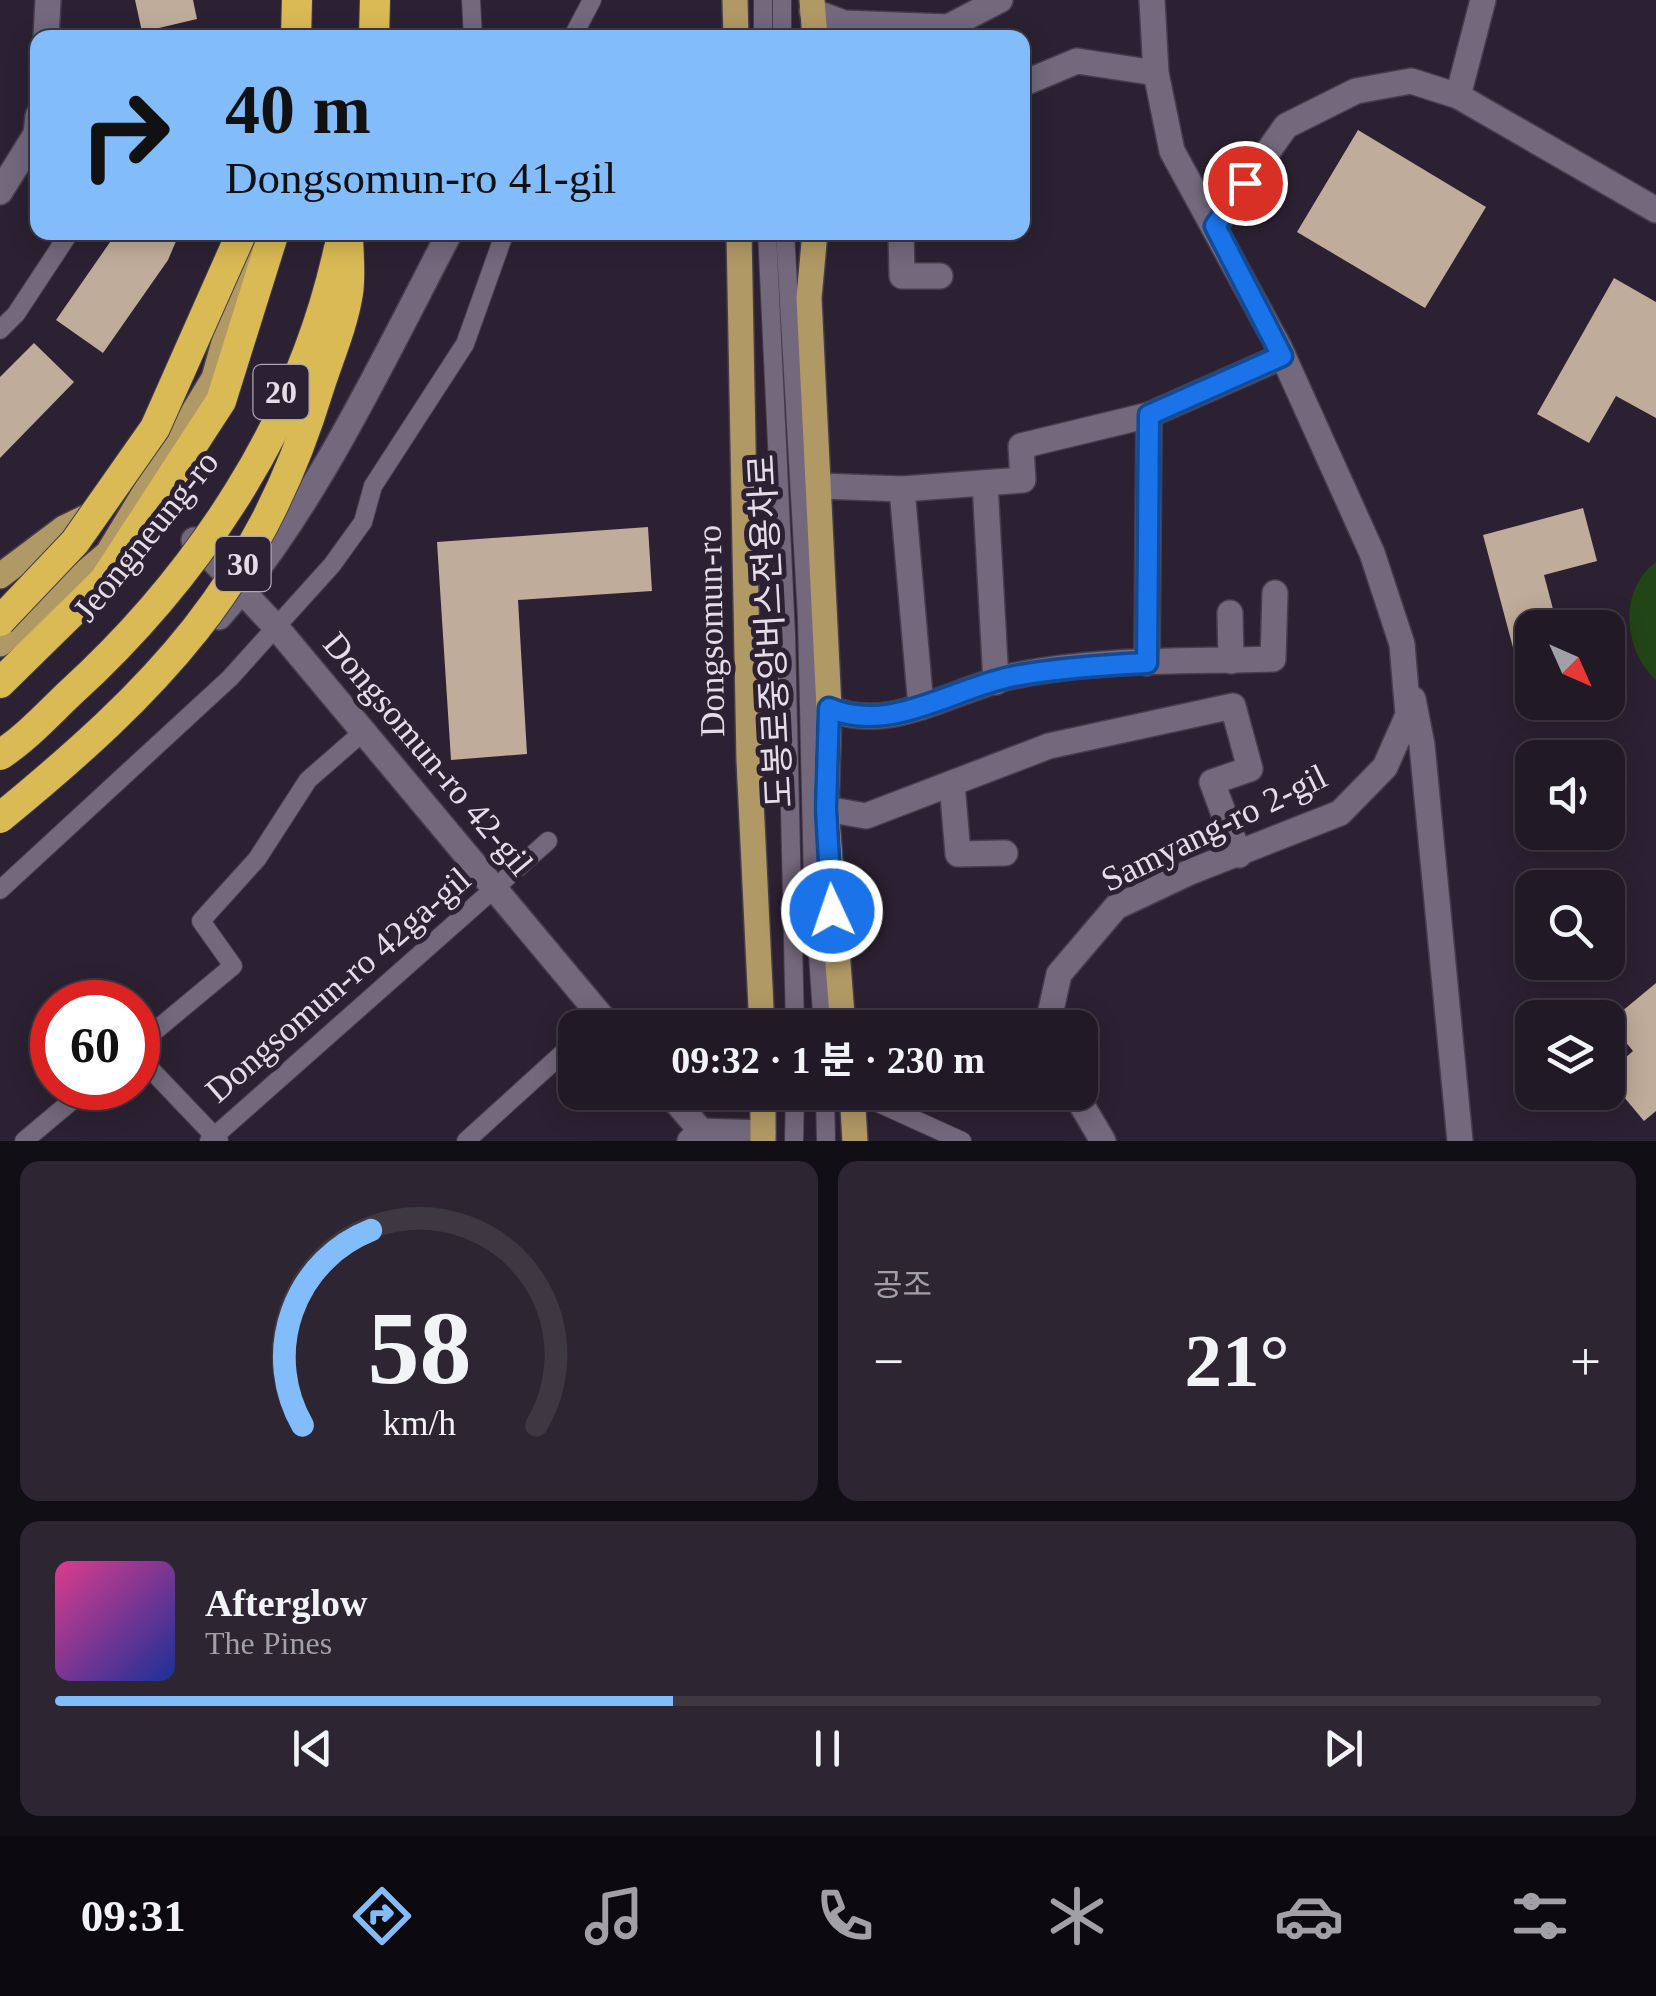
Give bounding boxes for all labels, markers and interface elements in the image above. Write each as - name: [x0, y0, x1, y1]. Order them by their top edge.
- icon: right: [60, 70, 190, 200]
- text: 40 m: [225, 71, 371, 148]
- pin: [1203, 141, 1288, 226]
- text: Dongsomun-ro 41-gil: [225, 153, 616, 203]
- icon: arrive: [1218, 156, 1273, 211]
- road number: 20: [254, 365, 308, 419]
- street label: Jeongneung-ro: [65, 443, 227, 629]
- street label: 도봉로중앙버스전용차로: [742, 453, 800, 809]
- street label: Dongsomun-ro: [690, 525, 732, 737]
- road number: 30: [216, 537, 270, 591]
- north arrow: [1515, 610, 1625, 720]
- map controls: [1515, 610, 1625, 1110]
- street label: Dongsomun-ro 42-gil: [315, 625, 541, 883]
- button: sound: [1515, 740, 1625, 850]
- street label: Samyang-ro 2-gil: [1095, 756, 1333, 899]
- street label: Dongsomun-ro 42ga-gil: [198, 859, 478, 1110]
- position arrow: [780, 859, 884, 963]
- button: search: [1515, 870, 1625, 980]
- speed limit sign: 60: [30, 980, 160, 1110]
- button: layers: [1515, 1000, 1625, 1110]
- text: 09:32 · 1 분 · 230 m: [671, 1039, 985, 1081]
- text: 공조: [873, 1267, 932, 1303]
- text: 58: [367, 1290, 471, 1405]
- text: 21°: [1185, 1319, 1290, 1402]
- text: −: [873, 1331, 904, 1392]
- text: +: [1570, 1331, 1601, 1392]
- text: km/h: [382, 1403, 456, 1443]
- text: Afterglow: [205, 1582, 367, 1624]
- text: The Pines: [205, 1625, 332, 1661]
- icon: previous: [285, 1721, 340, 1776]
- icon: pause: [800, 1721, 855, 1776]
- icon: next: [1316, 1721, 1371, 1776]
- icon: directions: [347, 1881, 417, 1951]
- icon: music: [579, 1881, 649, 1951]
- icon: phone: [810, 1881, 880, 1951]
- icon: climate: [1042, 1881, 1112, 1951]
- icon: car: [1274, 1881, 1344, 1951]
- icon: filters: [1505, 1881, 1575, 1951]
- text: 09:31: [81, 1891, 186, 1941]

